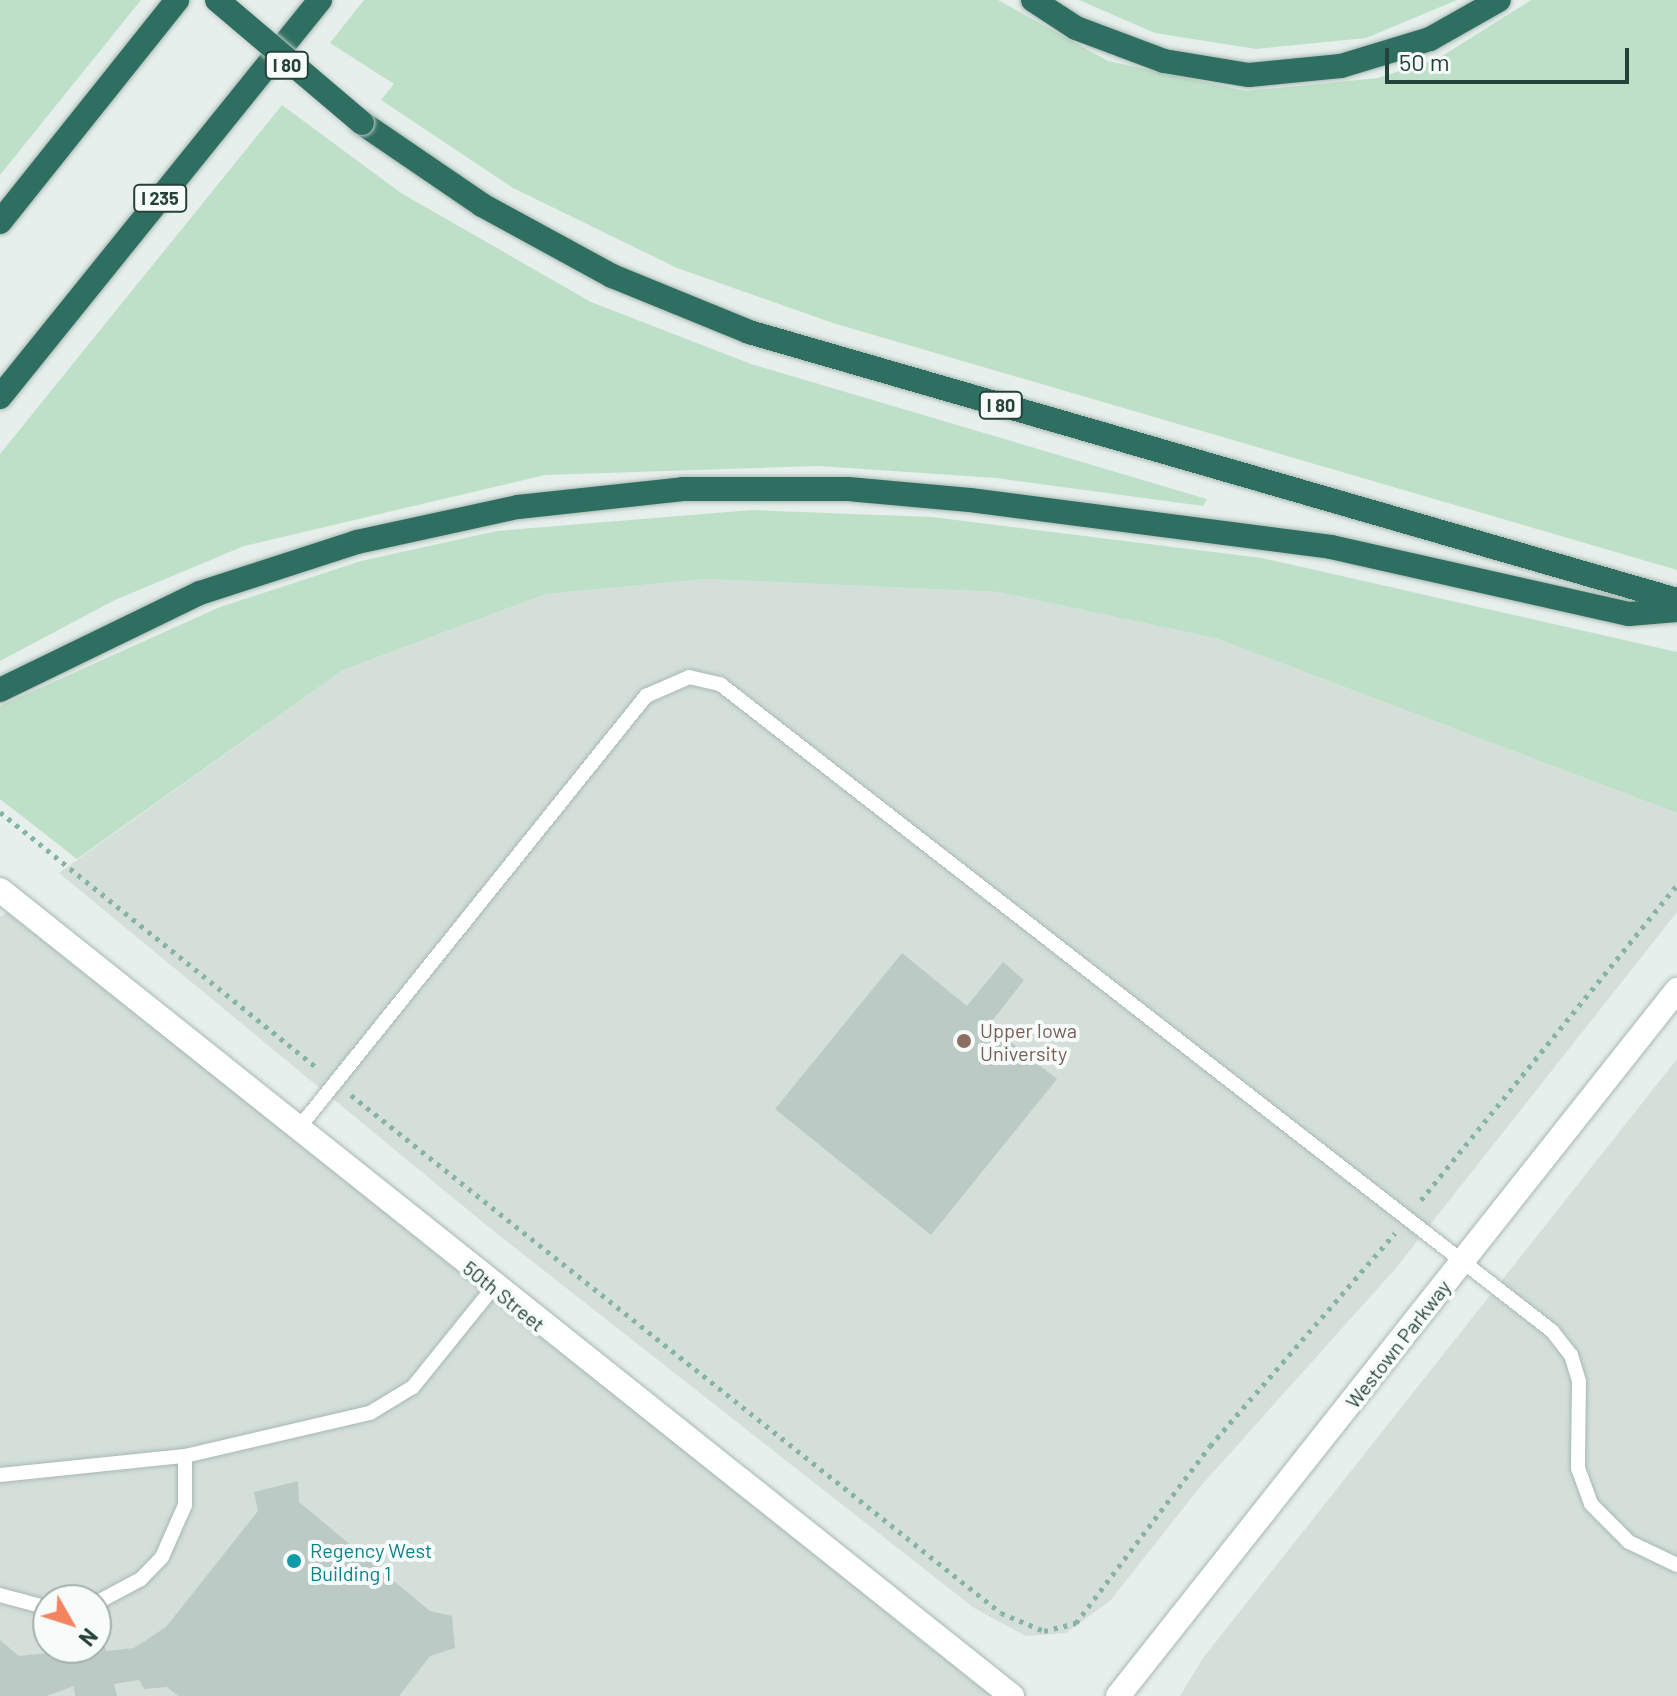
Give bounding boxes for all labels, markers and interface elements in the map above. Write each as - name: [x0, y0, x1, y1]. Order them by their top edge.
- scale bar: [1389, 32, 1633, 82]
- text: 50 m: [1399, 47, 1450, 76]
- road number: I 80: [263, 51, 311, 79]
- road number: I 235: [132, 184, 188, 212]
- road number: I 80: [977, 391, 1025, 419]
- place label: Upper Iowa University: [980, 1018, 1077, 1065]
- marker: Upper Iowa University: [955, 1032, 973, 1050]
- street label: 50th Street: [458, 1256, 550, 1336]
- street label: Westown Parkway: [1340, 1275, 1456, 1413]
- place label: Regency West Building 1: [310, 1538, 432, 1585]
- marker: Regency West Building 1: [285, 1552, 303, 1570]
- north arrow: [32, 1584, 112, 1664]
- text: N: [74, 1624, 104, 1652]

